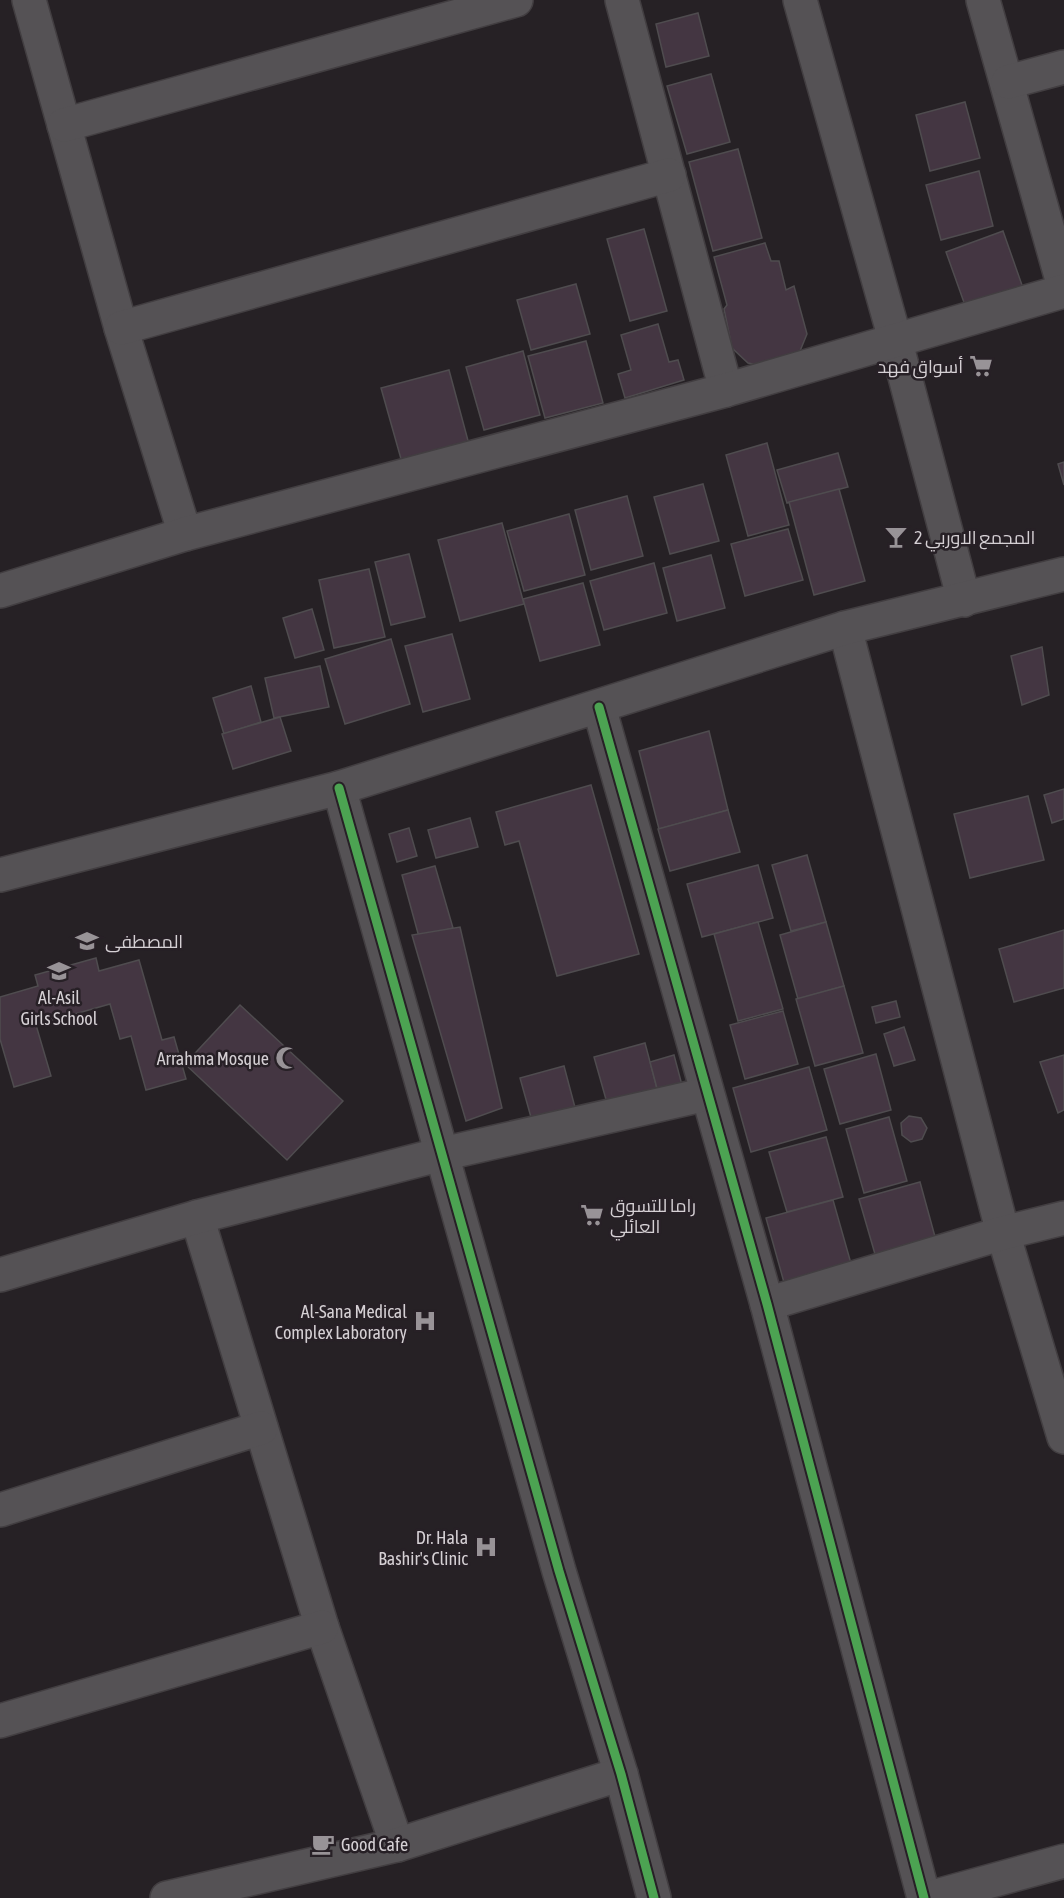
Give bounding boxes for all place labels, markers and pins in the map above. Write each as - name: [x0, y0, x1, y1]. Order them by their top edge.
- supermarket icon: أسواق فهد: [968, 353, 994, 379]
- place label: أسواق فهد: [878, 356, 963, 379]
- bar icon: المجمع الاوربي 2: [883, 524, 909, 550]
- place label: المجمع الاوربي 2: [914, 527, 1035, 552]
- school or university icon: المصطفى: [74, 928, 100, 954]
- place label: المصطفى: [105, 931, 183, 953]
- school or university icon: Al-Asil Girls School: [46, 958, 72, 984]
- place label: Al-Asil Girls School: [20, 987, 98, 1029]
- mosque icon: Arrahma Mosque: [274, 1045, 300, 1071]
- place label: Arrahma Mosque: [157, 1048, 269, 1069]
- place label: راما للتسوق العائلي: [610, 1195, 696, 1241]
- supermarket icon: راما للتسوق العائلي: [579, 1202, 605, 1228]
- place label: Al-Sana Medical Complex Laboratory: [275, 1301, 407, 1343]
- hospital icon: Al-Sana Medical Complex Laboratory: [412, 1308, 438, 1334]
- place label: Dr. Hala Bashir's Clinic: [378, 1527, 468, 1569]
- hospital icon: Dr. Hala Bashir's Clinic: [473, 1534, 499, 1560]
- cafe icon: Good Cafe: [310, 1831, 336, 1857]
- place label: Good Cafe: [341, 1834, 408, 1855]

